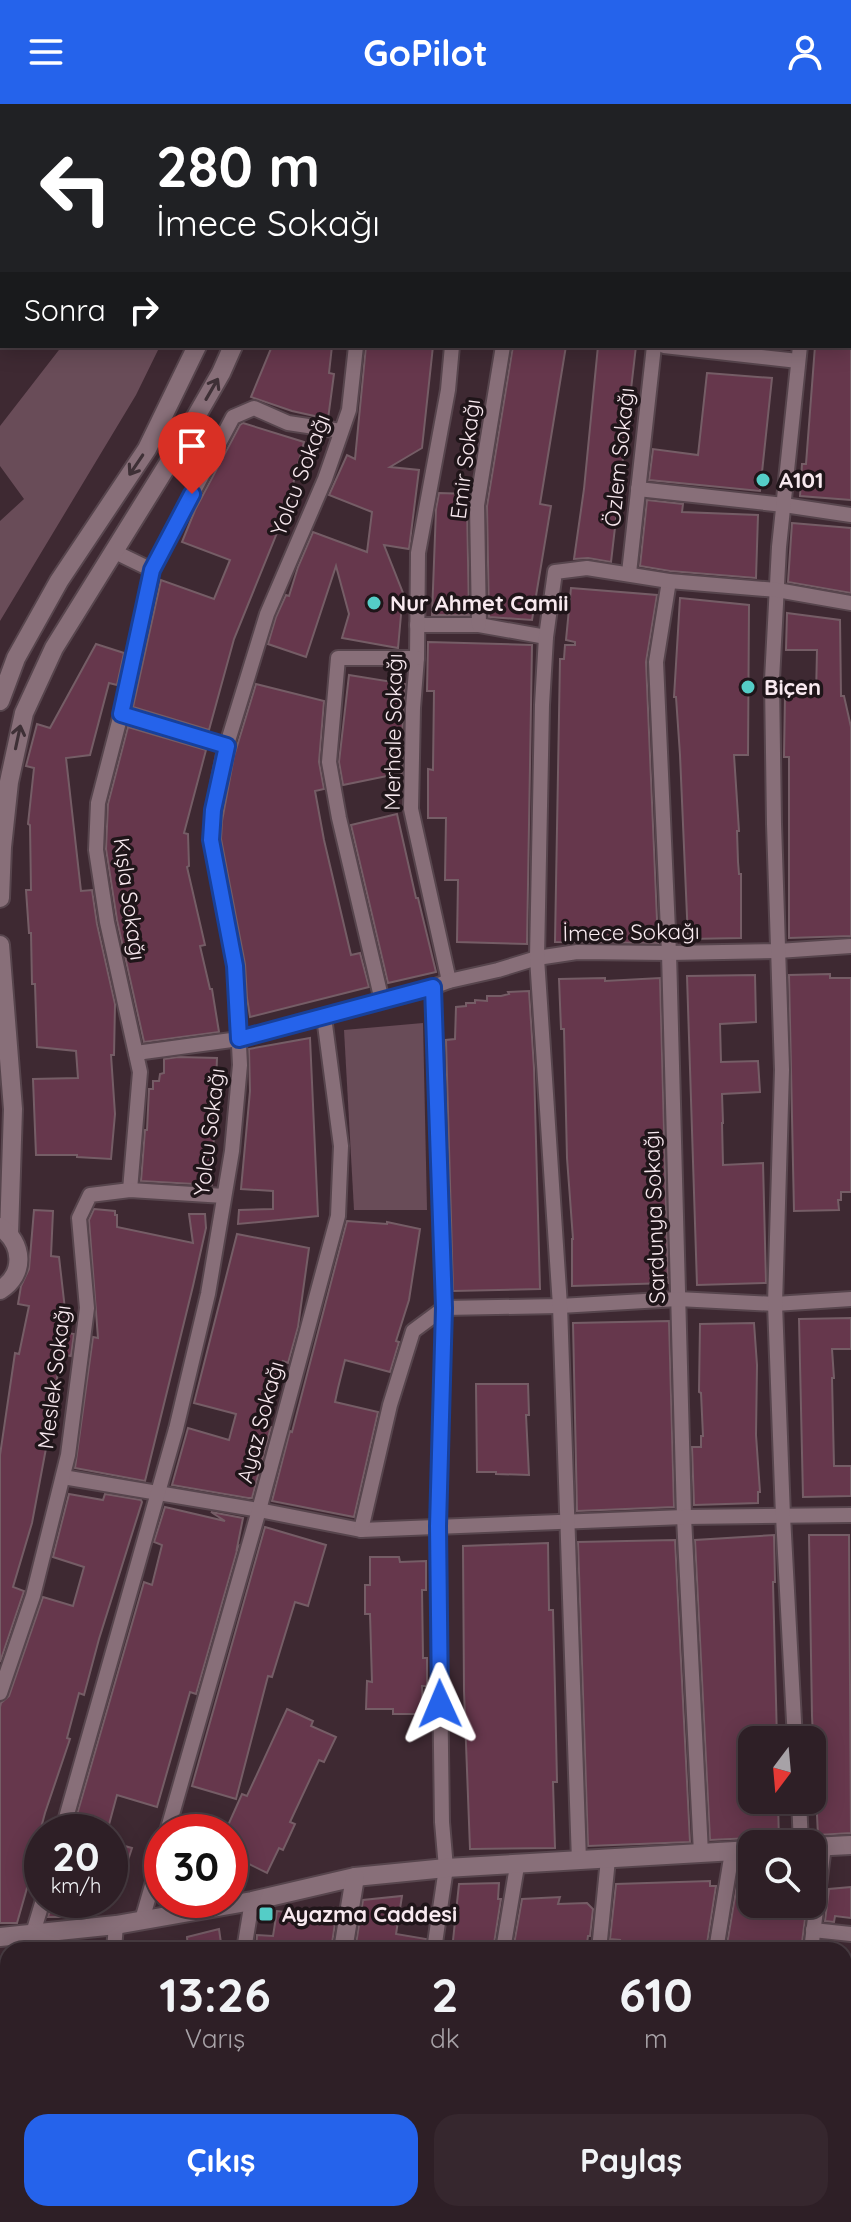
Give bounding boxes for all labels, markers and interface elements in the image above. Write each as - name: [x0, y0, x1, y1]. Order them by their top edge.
- icon: menu: [24, 30, 68, 74]
- text: GoPilot: [363, 30, 488, 75]
- icon: person: [783, 30, 827, 74]
- text: 280 m: [156, 131, 320, 201]
- icon: left: [24, 136, 128, 240]
- text: İmece Sokağı: [156, 200, 380, 245]
- icon: right: [122, 288, 166, 332]
- text: Sonra: [24, 291, 106, 329]
- one-way arrow: [204, 378, 220, 401]
- street label: Özlem Sokağı: [598, 386, 640, 528]
- street label: Emir Sokağı: [444, 397, 486, 521]
- street label: Yolcu Sokağı: [264, 410, 336, 540]
- pin: [158, 412, 226, 494]
- icon: arrive: [170, 424, 214, 468]
- one-way arrow: [128, 453, 144, 476]
- place label: A101: [779, 466, 824, 494]
- marker: A101: [754, 471, 772, 489]
- place label: Nur Ahmet Camii: [390, 589, 568, 617]
- marker: Nur Ahmet Camii: [365, 594, 383, 612]
- street label: Merhale Sokağı: [378, 653, 408, 811]
- place label: Biçen: [764, 673, 821, 701]
- marker: Biçen: [739, 678, 757, 696]
- one-way arrow: [11, 725, 26, 750]
- street label: Kışla Sokağı: [108, 836, 152, 962]
- street label: İmece Sokağı: [562, 917, 700, 947]
- street label: Yolcu Sokağı: [187, 1066, 231, 1198]
- street label: Sardunya Sokağı: [637, 1130, 671, 1304]
- street label: Meslek Sokağı: [31, 1303, 77, 1451]
- street label: Ayaz Sokağı: [230, 1358, 290, 1486]
- position arrow: [398, 1662, 482, 1746]
- north arrow: [738, 1726, 826, 1814]
- map controls: [738, 1726, 826, 1918]
- speed limit sign: 30: [144, 1814, 248, 1918]
- button: search: [738, 1830, 826, 1918]
- text: 20: [52, 1831, 100, 1881]
- text: km/h: [51, 1873, 101, 1898]
- place label: Ayazma Caddesi: [282, 1900, 457, 1928]
- marker: Ayazma Caddesi: [257, 1905, 275, 1923]
- text: 13:26: [159, 1964, 271, 2024]
- text: 2: [431, 1964, 458, 2024]
- text: 610: [619, 1964, 693, 2024]
- text: Varış: [185, 2022, 245, 2055]
- text: dk: [430, 2022, 460, 2055]
- text: m: [644, 2022, 668, 2055]
- button: Çıkış: [24, 2114, 418, 2206]
- button: Paylaş: [434, 2114, 828, 2206]

